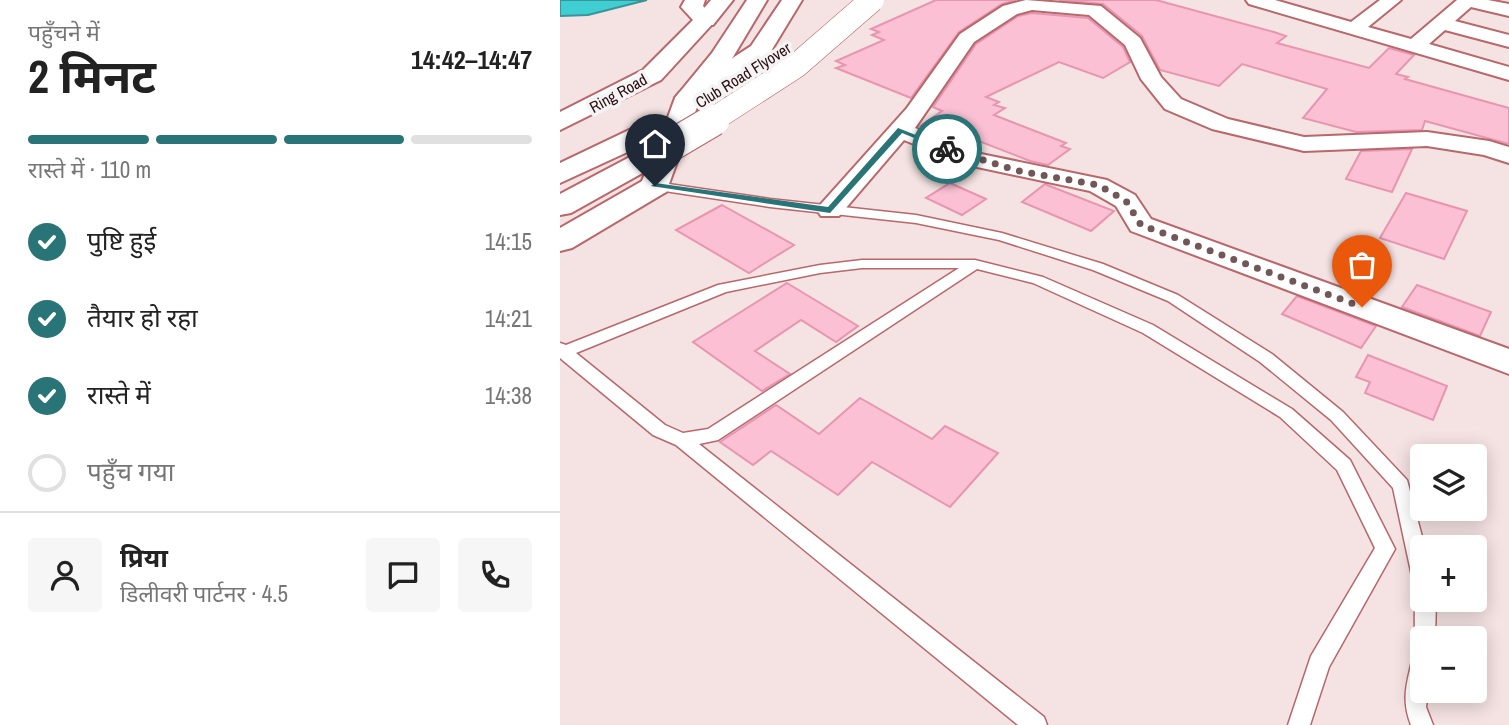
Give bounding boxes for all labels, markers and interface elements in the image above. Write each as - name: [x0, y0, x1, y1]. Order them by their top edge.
- text: पहुँचने में: [28, 17, 100, 48]
- street label: Club Road Flyover: [691, 37, 795, 113]
- text: 14:42–14:47: [411, 42, 532, 77]
- text: 2 मिनट: [28, 45, 156, 107]
- street label: Ring Road: [585, 68, 651, 118]
- pin: [625, 114, 685, 186]
- courier: [912, 114, 982, 184]
- icon: home: [636, 125, 674, 163]
- icon: bike: [928, 130, 966, 168]
- text: रास्ते में · 110 m: [28, 154, 151, 185]
- icon: check: [28, 223, 66, 261]
- text: पुष्टि हुई: [87, 223, 156, 258]
- text: 14:15: [485, 226, 532, 257]
- pin: [1332, 235, 1392, 307]
- icon: bag: [1343, 246, 1381, 284]
- icon: check: [28, 300, 66, 338]
- text: तैयार हो रहा: [87, 300, 198, 335]
- text: 14:21: [485, 303, 532, 334]
- icon: check: [28, 377, 66, 415]
- text: रास्ते में: [87, 377, 151, 412]
- text: 14:38: [485, 380, 532, 411]
- map controls: [1410, 444, 1487, 703]
- button: layers: [1410, 444, 1487, 521]
- text: पहुँच गया: [87, 454, 174, 489]
- button: +: [1410, 535, 1487, 612]
- button: person: [28, 538, 102, 612]
- button: chat: [366, 538, 440, 612]
- button: phone: [458, 538, 532, 612]
- text: प्रिया: [120, 540, 168, 575]
- text: डिलीवरी पार्टनर · 4.5: [120, 578, 288, 609]
- button: −: [1410, 626, 1487, 703]

